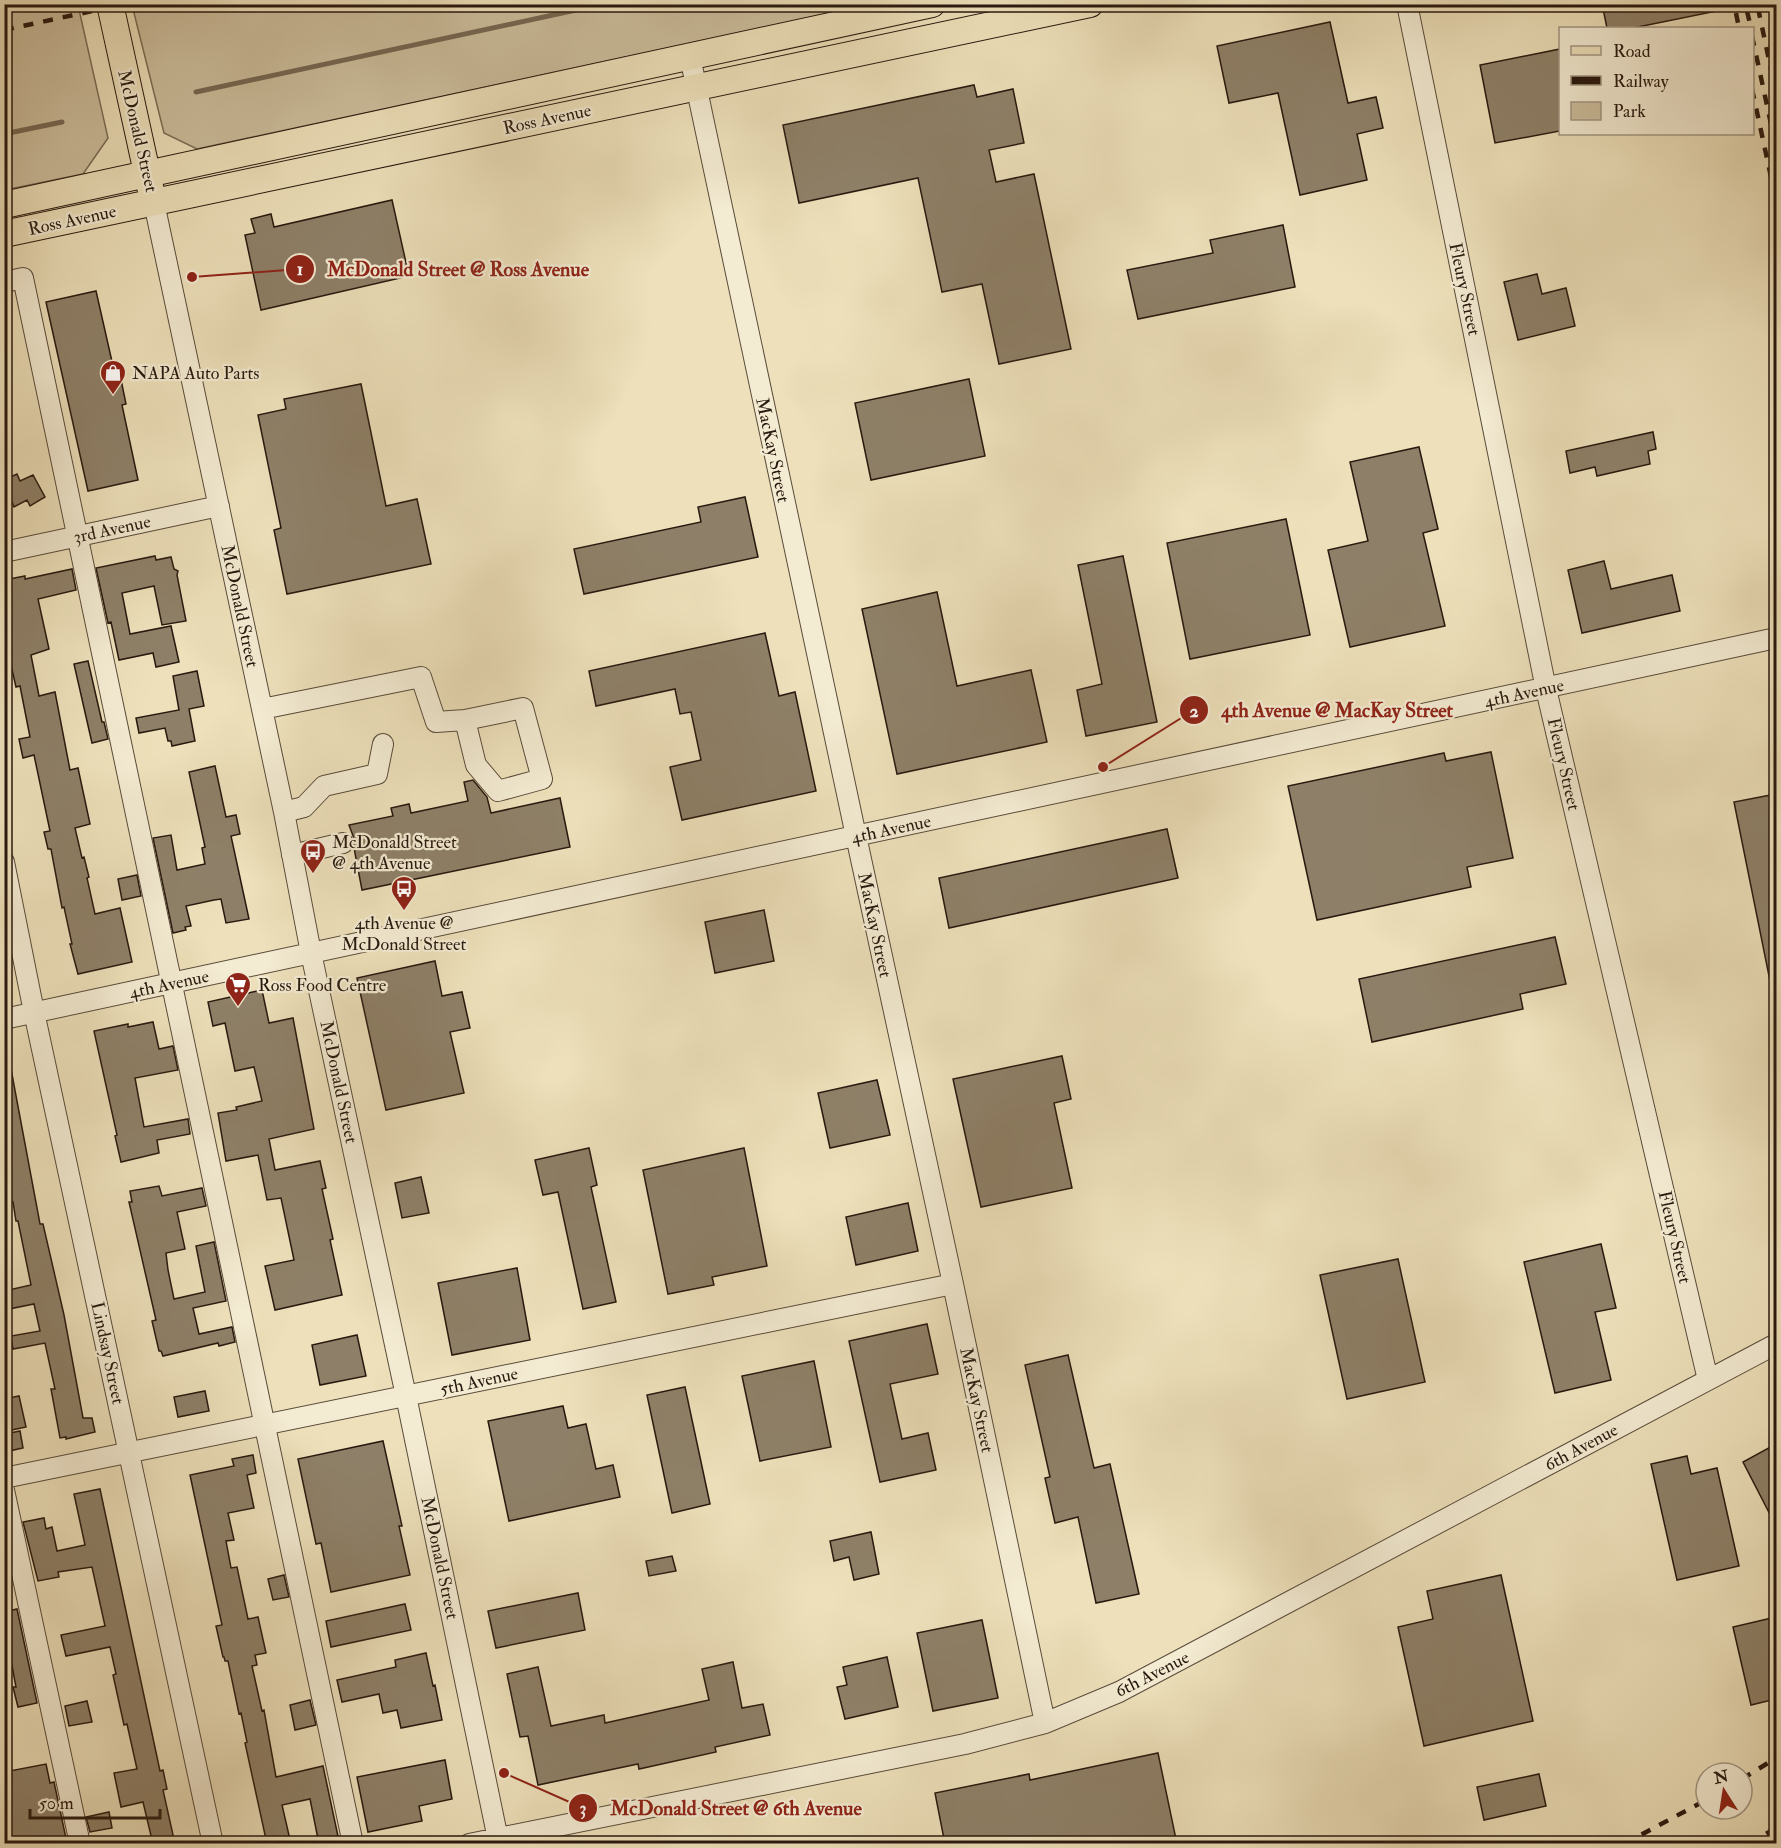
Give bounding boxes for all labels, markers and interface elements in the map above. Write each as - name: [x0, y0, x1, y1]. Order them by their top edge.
- legend: [1559, 27, 1754, 135]
- text: Road: [1613, 40, 1651, 63]
- street label: McDonald Street: [112, 68, 163, 195]
- text: Railway: [1613, 70, 1670, 93]
- street label: Ross Avenue: [501, 99, 594, 140]
- text: Park: [1613, 100, 1646, 123]
- street label: Ross Avenue: [26, 200, 119, 241]
- street label: Fleury Street: [1443, 241, 1486, 338]
- callout: McDonald Street @ Ross Avenue: [285, 250, 601, 288]
- text: McDonald Street @ Ross Avenue: [326, 257, 590, 282]
- text: 1: [297, 258, 303, 281]
- shop icon: NAPA Auto Parts: [98, 358, 128, 396]
- place label: NAPA Auto Parts: [132, 362, 259, 385]
- street label: MacKay Street: [750, 395, 795, 505]
- street label: 3rd Avenue: [71, 510, 153, 549]
- street label: McDonald Street: [215, 543, 264, 670]
- street label: 4th Avenue: [1482, 674, 1567, 713]
- callout: 4th Avenue @ MacKay Street: [1179, 691, 1465, 729]
- text: 4th Avenue @ MacKay Street: [1220, 698, 1454, 724]
- text: 2: [1189, 700, 1199, 723]
- street label: Fleury Street: [1542, 715, 1585, 813]
- street label: 4th Avenue: [849, 810, 934, 849]
- place label: McDonald Street @ 4th Avenue: [332, 831, 457, 875]
- bus stop icon: McDonald Street @ 4th Avenue: [298, 837, 328, 875]
- street label: MacKay Street: [852, 870, 897, 980]
- bus stop icon: 4th Avenue @ McDonald Street: [389, 874, 419, 912]
- place label: 4th Avenue @ McDonald Street: [342, 912, 467, 956]
- street label: 4th Avenue: [127, 965, 212, 1004]
- supermarket icon: Ross Food Centre: [223, 970, 253, 1008]
- place label: Ross Food Centre: [258, 974, 387, 997]
- street label: McDonald Street: [314, 1019, 363, 1146]
- street label: Fleury Street: [1653, 1188, 1696, 1286]
- street label: Lindsay Street: [85, 1300, 130, 1407]
- street label: MacKay Street: [954, 1345, 999, 1455]
- street label: 5th Avenue: [438, 1362, 521, 1401]
- street label: 6th Avenue: [1540, 1418, 1622, 1476]
- street label: McDonald Street: [415, 1495, 464, 1622]
- street label: 6th Avenue: [1111, 1646, 1194, 1703]
- north arrow: [1694, 1761, 1754, 1821]
- text: N: [1711, 1766, 1731, 1789]
- scale bar: [30, 1782, 160, 1820]
- callout: McDonald Street @ 6th Avenue: [568, 1789, 873, 1827]
- text: 50 m: [39, 1792, 74, 1815]
- text: McDonald Street @ 6th Avenue: [609, 1796, 862, 1821]
- text: 3: [580, 1797, 587, 1820]

